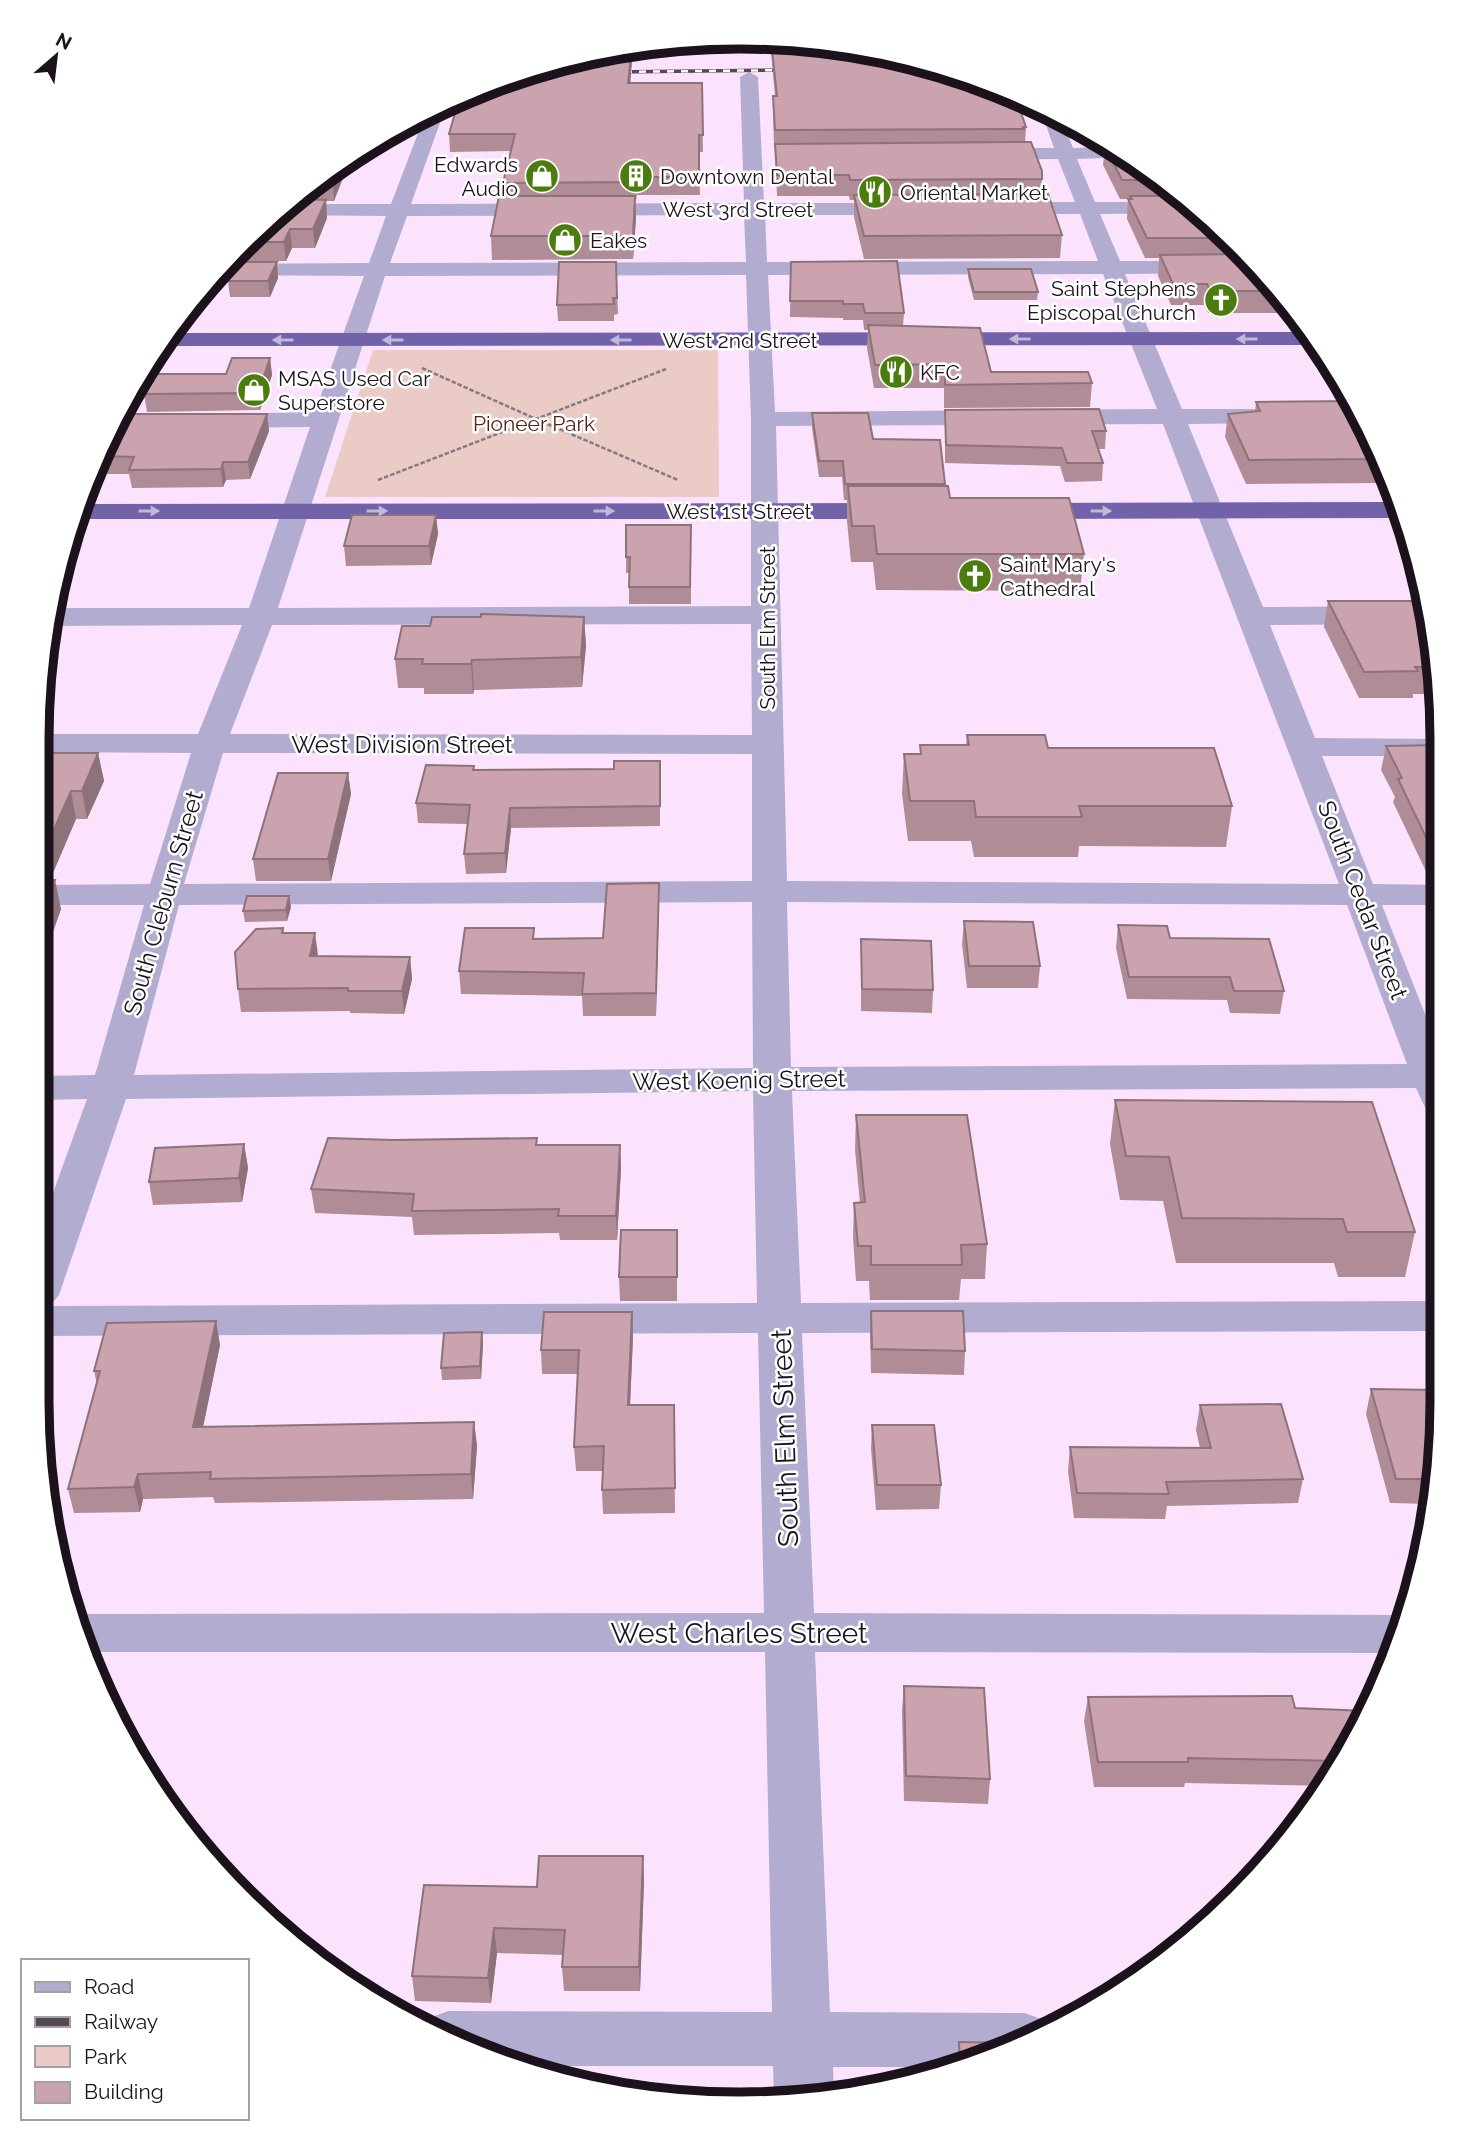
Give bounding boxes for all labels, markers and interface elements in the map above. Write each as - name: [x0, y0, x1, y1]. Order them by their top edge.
- north arrow: [21, 21, 91, 91]
- text: N: [52, 28, 76, 54]
- place label: Edwards Audio: [434, 152, 518, 201]
- shop icon: Edwards Audio: [523, 157, 561, 195]
- building icon: Downtown Dental: [617, 157, 655, 195]
- place label: Downtown Dental: [660, 164, 834, 189]
- restaurant icon: Oriental Market: [856, 173, 894, 211]
- place label: Oriental Market: [900, 180, 1048, 205]
- street label: West 3rd Street: [663, 197, 813, 222]
- shop icon: Eakes: [546, 221, 584, 259]
- place label: Eakes: [590, 228, 647, 253]
- place label: Saint Stephens Episcopal Church: [1027, 276, 1196, 325]
- church icon: Saint Stephens Episcopal Church: [1202, 281, 1240, 319]
- street label: West 2nd Street: [662, 328, 818, 353]
- one-way arrow: [1008, 333, 1030, 345]
- one-way arrow: [1236, 333, 1258, 345]
- one-way arrow: [271, 334, 293, 346]
- one-way arrow: [382, 334, 404, 346]
- one-way arrow: [609, 334, 631, 346]
- restaurant icon: KFC: [877, 353, 915, 391]
- place label: KFC: [920, 360, 960, 385]
- place label: MSAS Used Car Superstore: [278, 366, 431, 415]
- shop icon: MSAS Used Car Superstore: [235, 371, 273, 409]
- park label: Pioneer Park: [473, 411, 595, 436]
- street label: West 1st Street: [666, 499, 812, 524]
- one-way arrow: [139, 505, 161, 517]
- one-way arrow: [366, 505, 388, 517]
- one-way arrow: [594, 505, 616, 517]
- one-way arrow: [1091, 505, 1113, 517]
- street label: South Elm Street: [755, 546, 780, 710]
- place label: Saint Mary's Cathedral: [1000, 552, 1116, 601]
- church icon: Saint Mary's Cathedral: [956, 557, 994, 595]
- street label: West Division Street: [291, 730, 513, 759]
- street label: South Cleburn Street: [117, 787, 209, 1019]
- street label: South Cedar Street: [1312, 797, 1414, 1003]
- street label: West Koenig Street: [632, 1064, 846, 1096]
- street label: South Elm Street: [765, 1328, 805, 1548]
- street label: West Charles Street: [611, 1617, 868, 1650]
- legend: [21, 1959, 248, 2120]
- text: Road: [84, 1974, 134, 1999]
- text: Railway: [84, 2009, 158, 2034]
- text: Park: [84, 2044, 127, 2069]
- text: Building: [84, 2079, 164, 2104]

